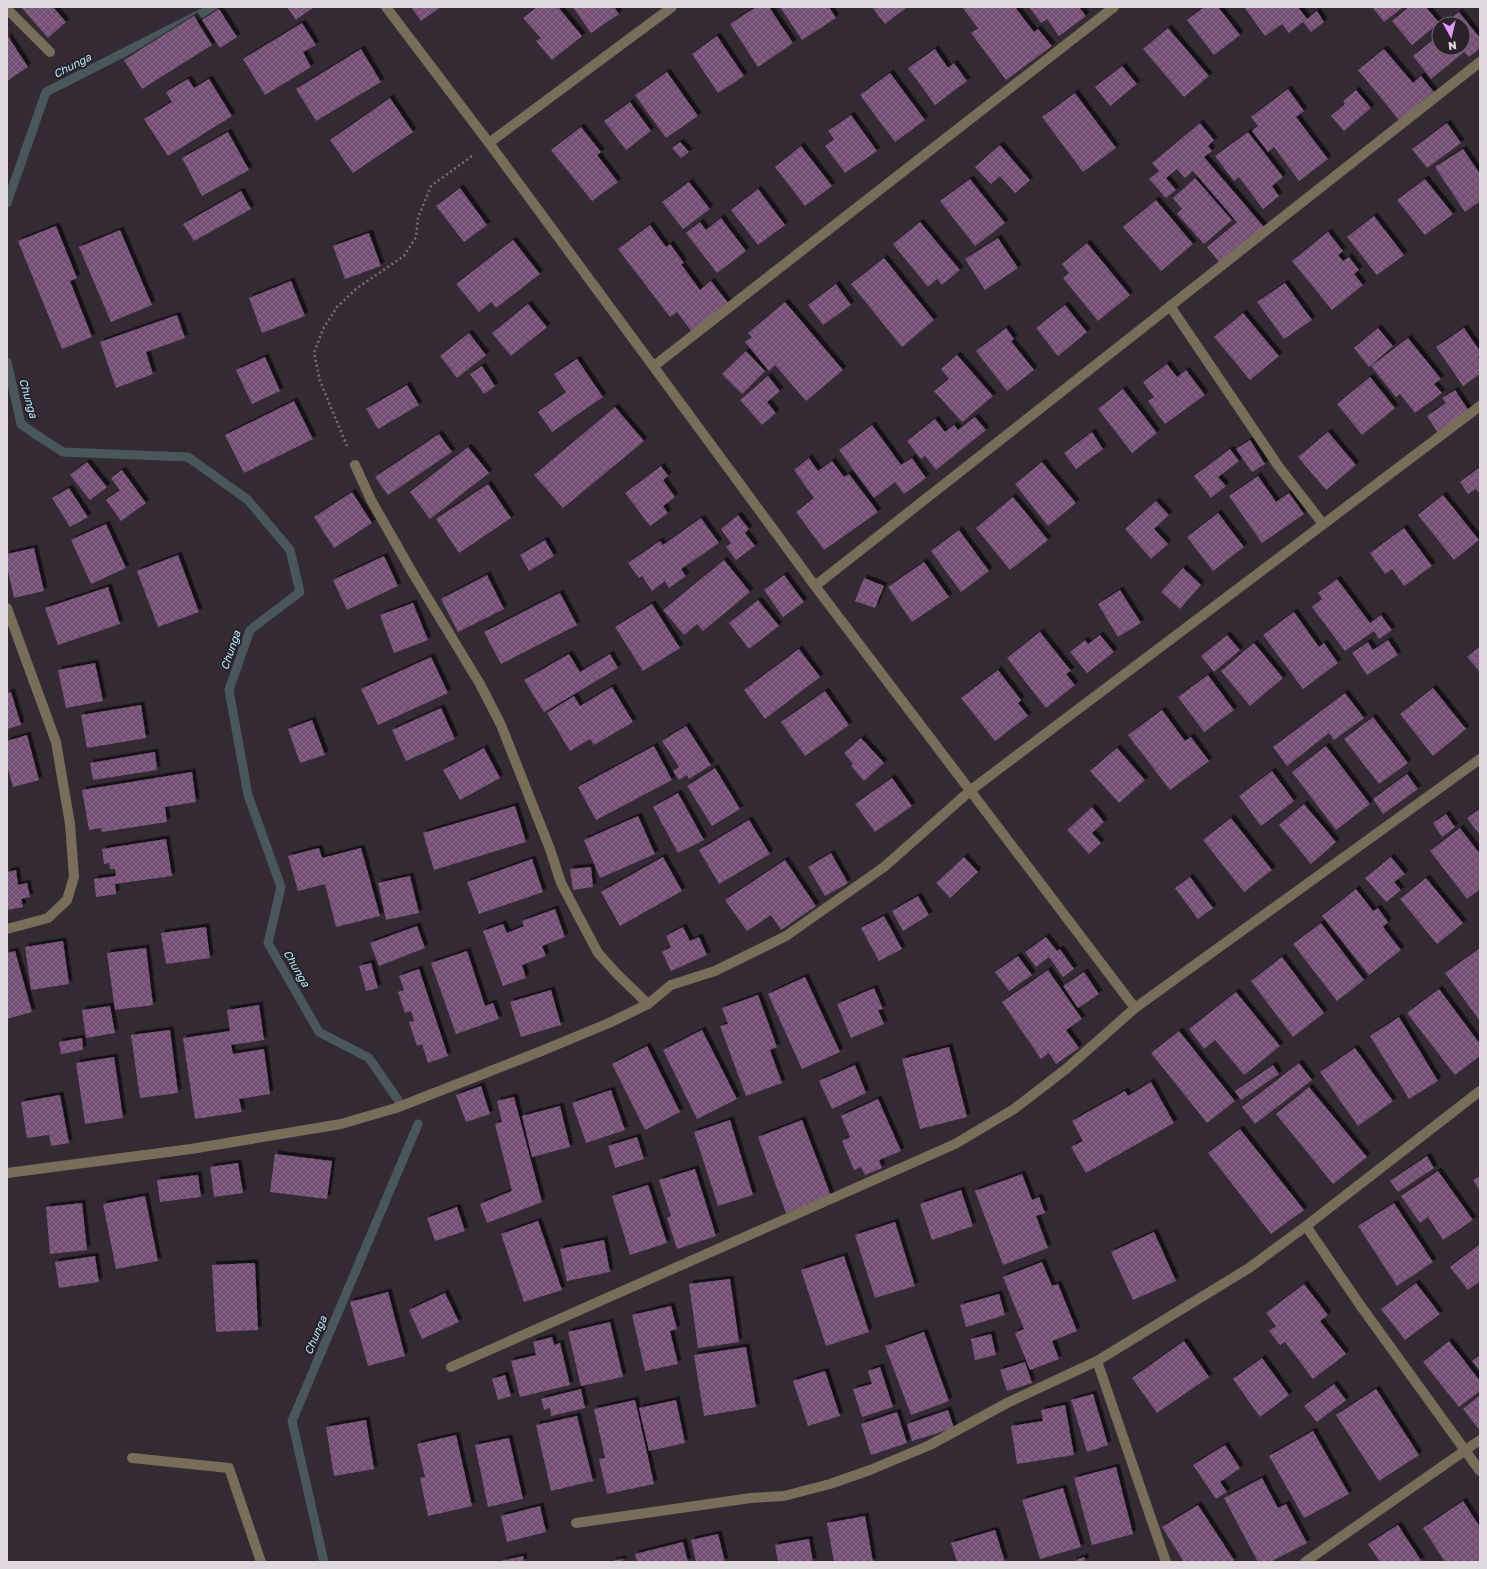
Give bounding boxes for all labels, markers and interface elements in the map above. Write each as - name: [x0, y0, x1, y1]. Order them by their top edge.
- north arrow: [1431, 16, 1471, 56]
- text: N: [1447, 39, 1458, 53]
- water label: Chunga: [51, 50, 94, 81]
- water label: Chunga: [16, 377, 41, 420]
- water label: Chunga: [217, 628, 244, 672]
- water label: Chunga: [280, 947, 313, 990]
- water label: Chunga: [301, 1313, 330, 1357]

